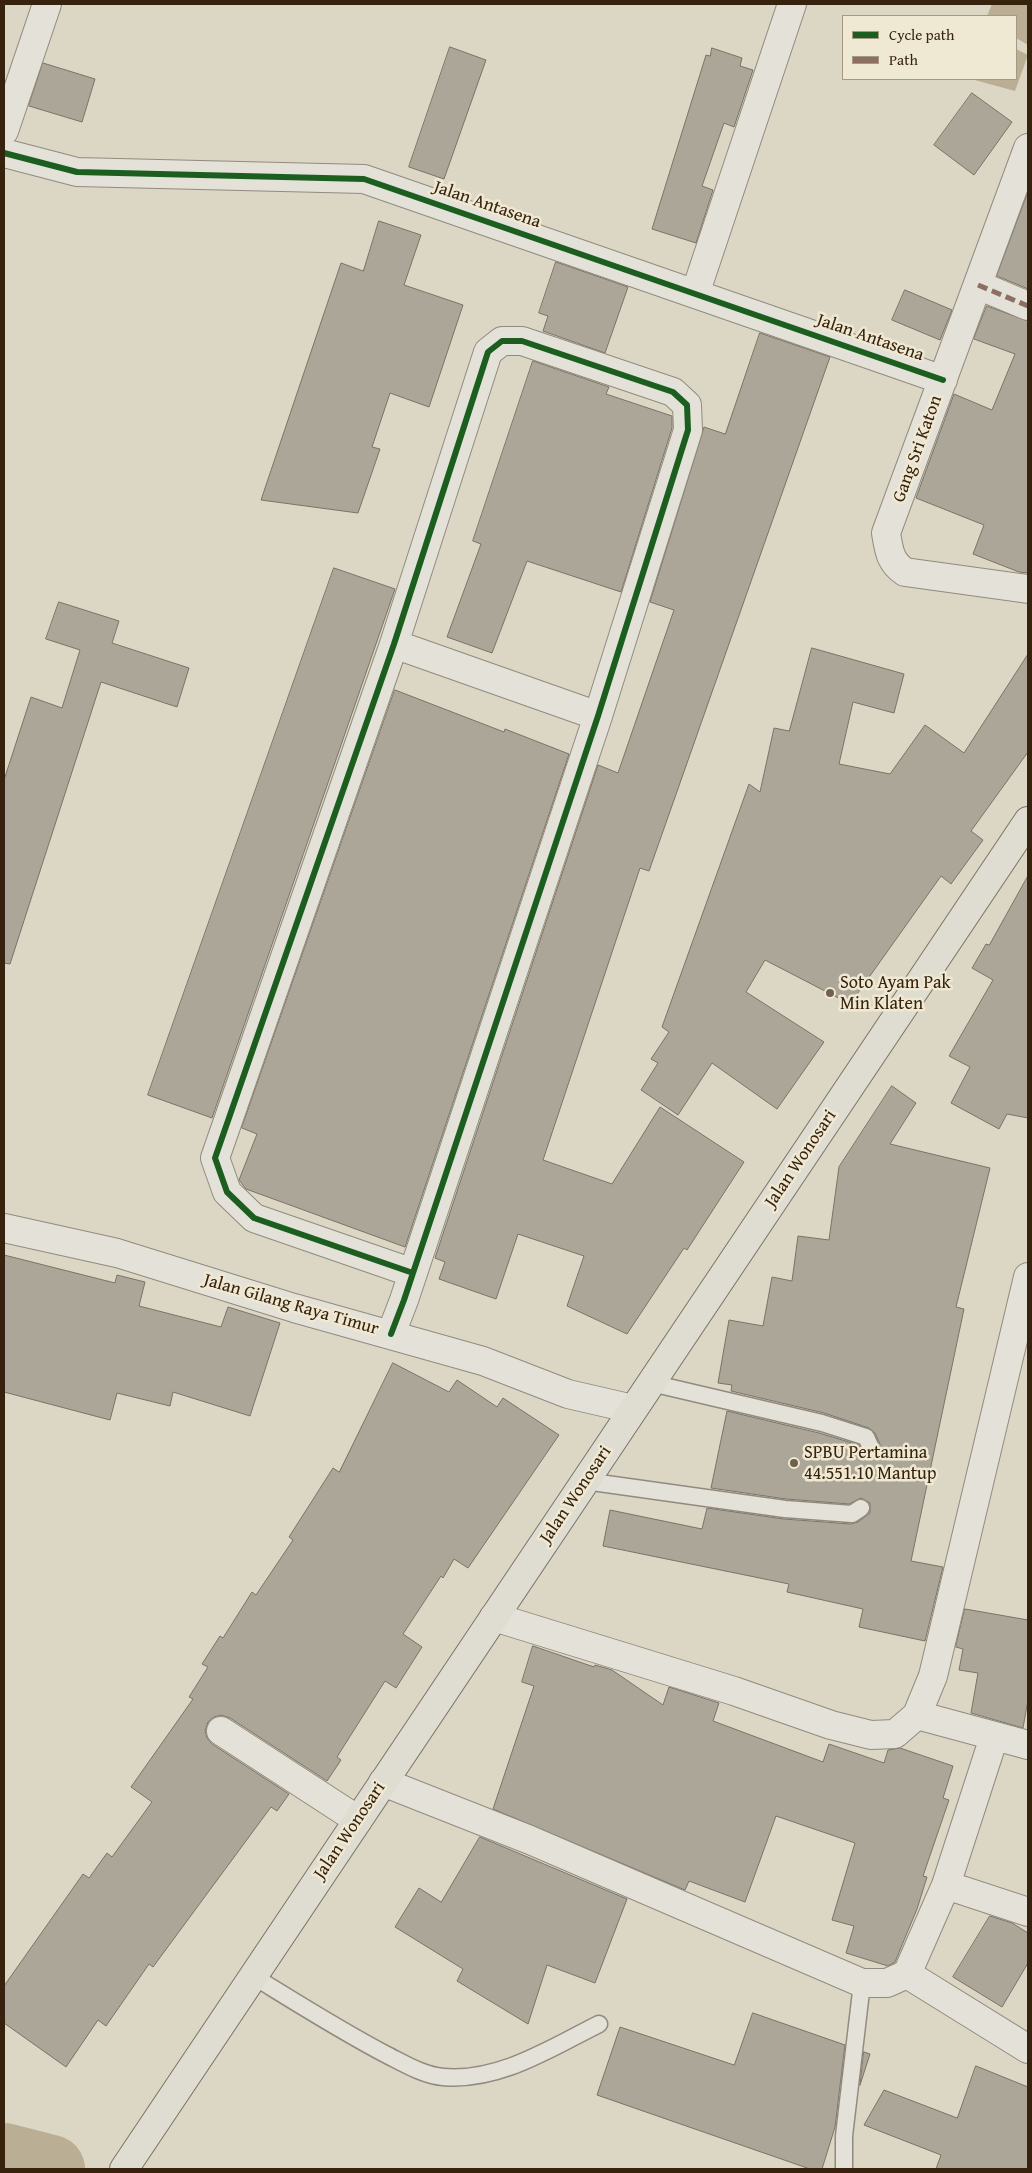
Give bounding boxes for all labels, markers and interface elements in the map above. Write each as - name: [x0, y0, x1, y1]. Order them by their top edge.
- legend: [842, 15, 1017, 80]
- text: Cycle path: [889, 24, 955, 45]
- text: Path: [889, 49, 918, 70]
- street label: Jalan Antasena: [431, 177, 543, 233]
- street label: Jalan Antasena: [814, 310, 926, 366]
- street label: Gang Sri Katon: [889, 393, 947, 505]
- place label: Soto Ayam Pak Min Klaten: [840, 972, 951, 1014]
- marker: Soto Ayam Pak Min Klaten: [824, 987, 836, 999]
- street label: Jalan Wonosari: [760, 1106, 842, 1212]
- street label: Jalan Gilang Raya Timur: [201, 1270, 381, 1340]
- street label: Jalan Wonosari: [535, 1442, 617, 1548]
- place label: SPBU Pertamina 44.551.10 Mantup: [804, 1442, 937, 1485]
- marker: SPBU Pertamina 44.551.10 Mantup: [788, 1457, 800, 1469]
- street label: Jalan Wonosari: [309, 1778, 391, 1884]

